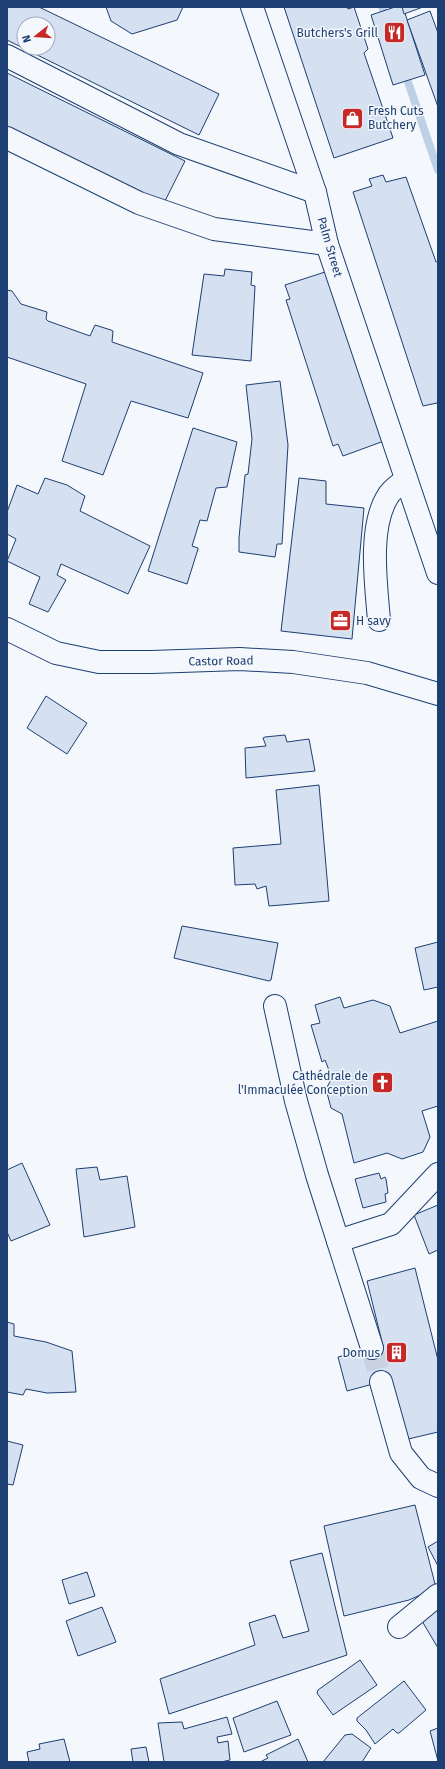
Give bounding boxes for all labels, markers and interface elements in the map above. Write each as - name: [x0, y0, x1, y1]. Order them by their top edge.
- north arrow: [16, 16, 56, 56]
- restaurant icon: Butchers's Grill: [381, 20, 407, 46]
- place label: Butchers's Grill: [296, 26, 378, 40]
- text: N: [20, 33, 34, 44]
- place label: Fresh Cuts Butchery: [368, 104, 424, 132]
- shop icon: Fresh Cuts Butchery: [340, 105, 366, 131]
- street label: Palm Street: [315, 215, 345, 279]
- office icon: H savy: [328, 608, 354, 634]
- place label: H savy: [356, 614, 391, 628]
- street label: Castor Road: [188, 653, 254, 669]
- place label: Cathédrale de l'Immaculée Conception: [238, 1069, 368, 1097]
- church icon: Cathédrale de l'Immaculée Conception: [370, 1070, 396, 1096]
- building icon: Domus: [383, 1340, 409, 1366]
- place label: Domus: [342, 1346, 380, 1360]

